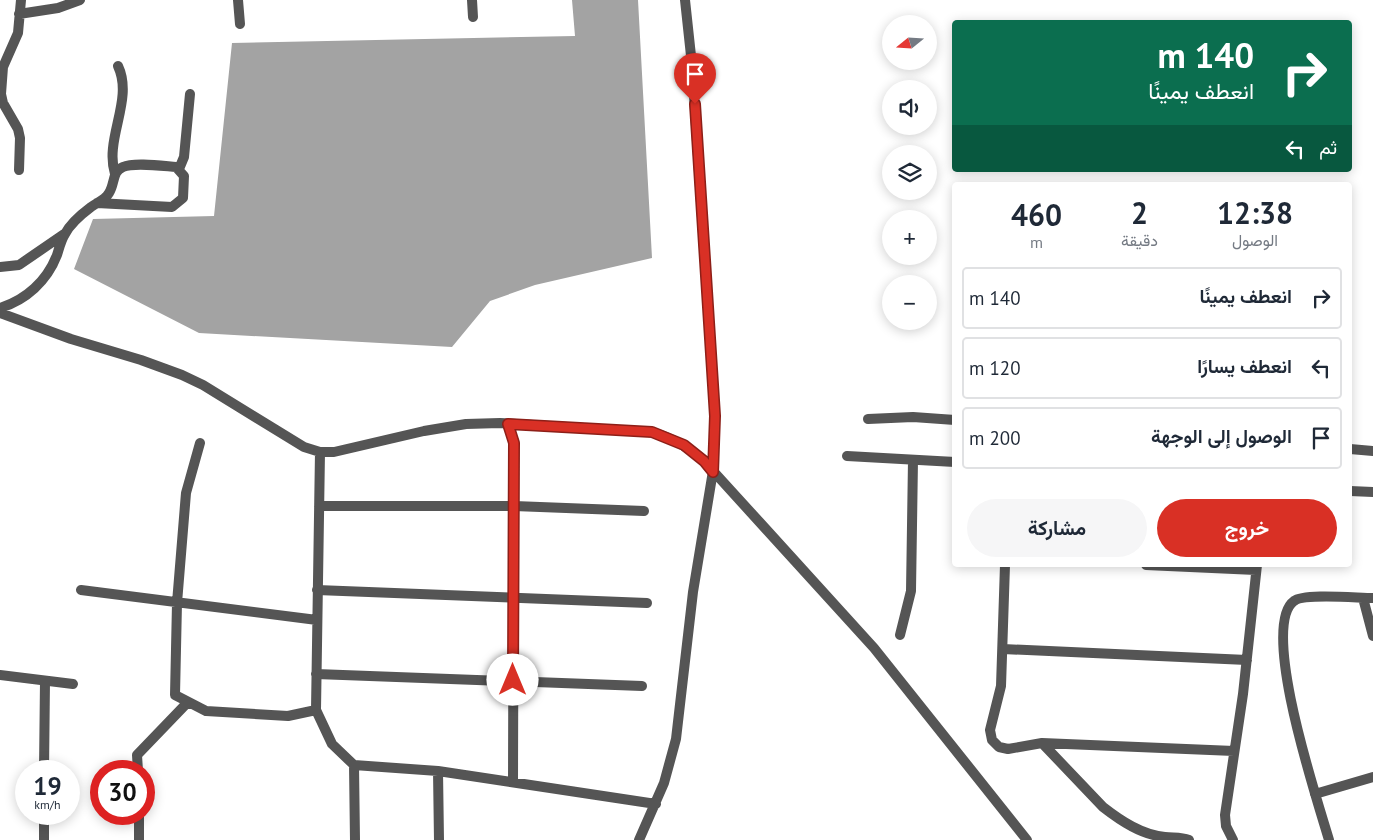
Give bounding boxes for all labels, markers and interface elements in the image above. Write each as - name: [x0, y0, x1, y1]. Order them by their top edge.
- north arrow: [882, 15, 938, 70]
- map controls: [882, 15, 937, 330]
- text: 140 m: [1157, 32, 1254, 78]
- icon: right: [1272, 40, 1337, 105]
- pin: [674, 53, 716, 104]
- icon: arrive: [681, 60, 709, 88]
- text: انعطف يمينًا: [1148, 77, 1254, 105]
- button: sound: [882, 80, 937, 135]
- icon: left: [1281, 135, 1309, 163]
- text: ثم: [1319, 135, 1337, 159]
- button: layers: [882, 145, 937, 200]
- text: 2: [1131, 193, 1148, 232]
- text: 12:38: [1217, 193, 1293, 232]
- text: 460: [1011, 195, 1062, 234]
- button: +: [882, 210, 937, 265]
- text: دقيقة: [1121, 230, 1158, 250]
- text: الوصول: [1232, 230, 1278, 250]
- text: m: [1030, 232, 1043, 252]
- button: −: [882, 275, 937, 330]
- text: انعطف يمينًا: [1200, 284, 1292, 308]
- icon: right: [1307, 284, 1335, 312]
- text: 140 m: [969, 286, 1021, 310]
- text: انعطف يسارًا: [1197, 354, 1292, 378]
- icon: left: [1307, 354, 1335, 382]
- text: 120 m: [969, 356, 1021, 380]
- text: الوصول إلى الوجهة: [1151, 424, 1292, 448]
- icon: arrive: [1307, 424, 1335, 452]
- text: 200 m: [969, 426, 1021, 450]
- button: مشاركة: [967, 499, 1147, 557]
- button: خروج: [1157, 499, 1337, 557]
- position arrow: [486, 653, 538, 705]
- speed limit sign: 30: [90, 760, 155, 825]
- text: 19: [33, 770, 62, 802]
- text: km/h: [34, 797, 61, 812]

